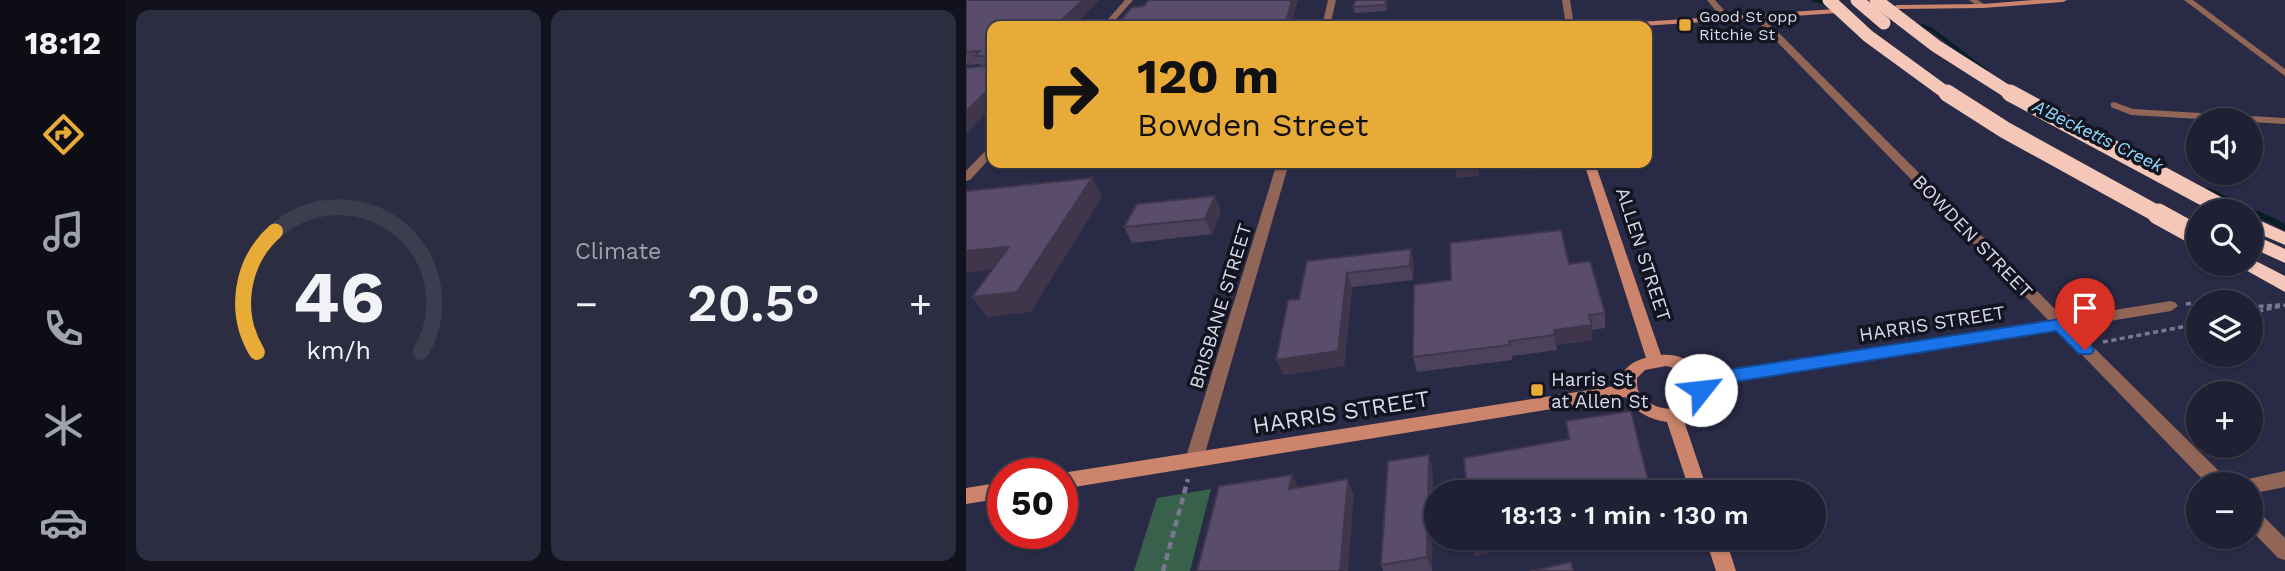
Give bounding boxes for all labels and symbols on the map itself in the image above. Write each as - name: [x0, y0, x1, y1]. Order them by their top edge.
- place label: Good St opp Ritchie St: [1699, 7, 1797, 44]
- marker: Good St opp Ritchie St: [1677, 17, 1693, 33]
- water label: A'Becketts Creek: [2029, 94, 2168, 177]
- street label: BOWDEN STREET: [1908, 170, 2037, 303]
- street label: ALLEN STREET: [1611, 184, 1676, 324]
- street label: BRISBANE STREET: [1184, 221, 1257, 392]
- pin: [2055, 278, 2115, 350]
- street label: HARRIS STREET: [1857, 301, 2007, 346]
- position arrow: [1664, 353, 1738, 427]
- place label: Harris St at Allen St: [1551, 368, 1649, 413]
- marker: Harris St at Allen St: [1529, 382, 1545, 398]
- street label: HARRIS STREET: [1251, 385, 1431, 440]
- speed limit sign: 50: [987, 458, 1078, 549]

